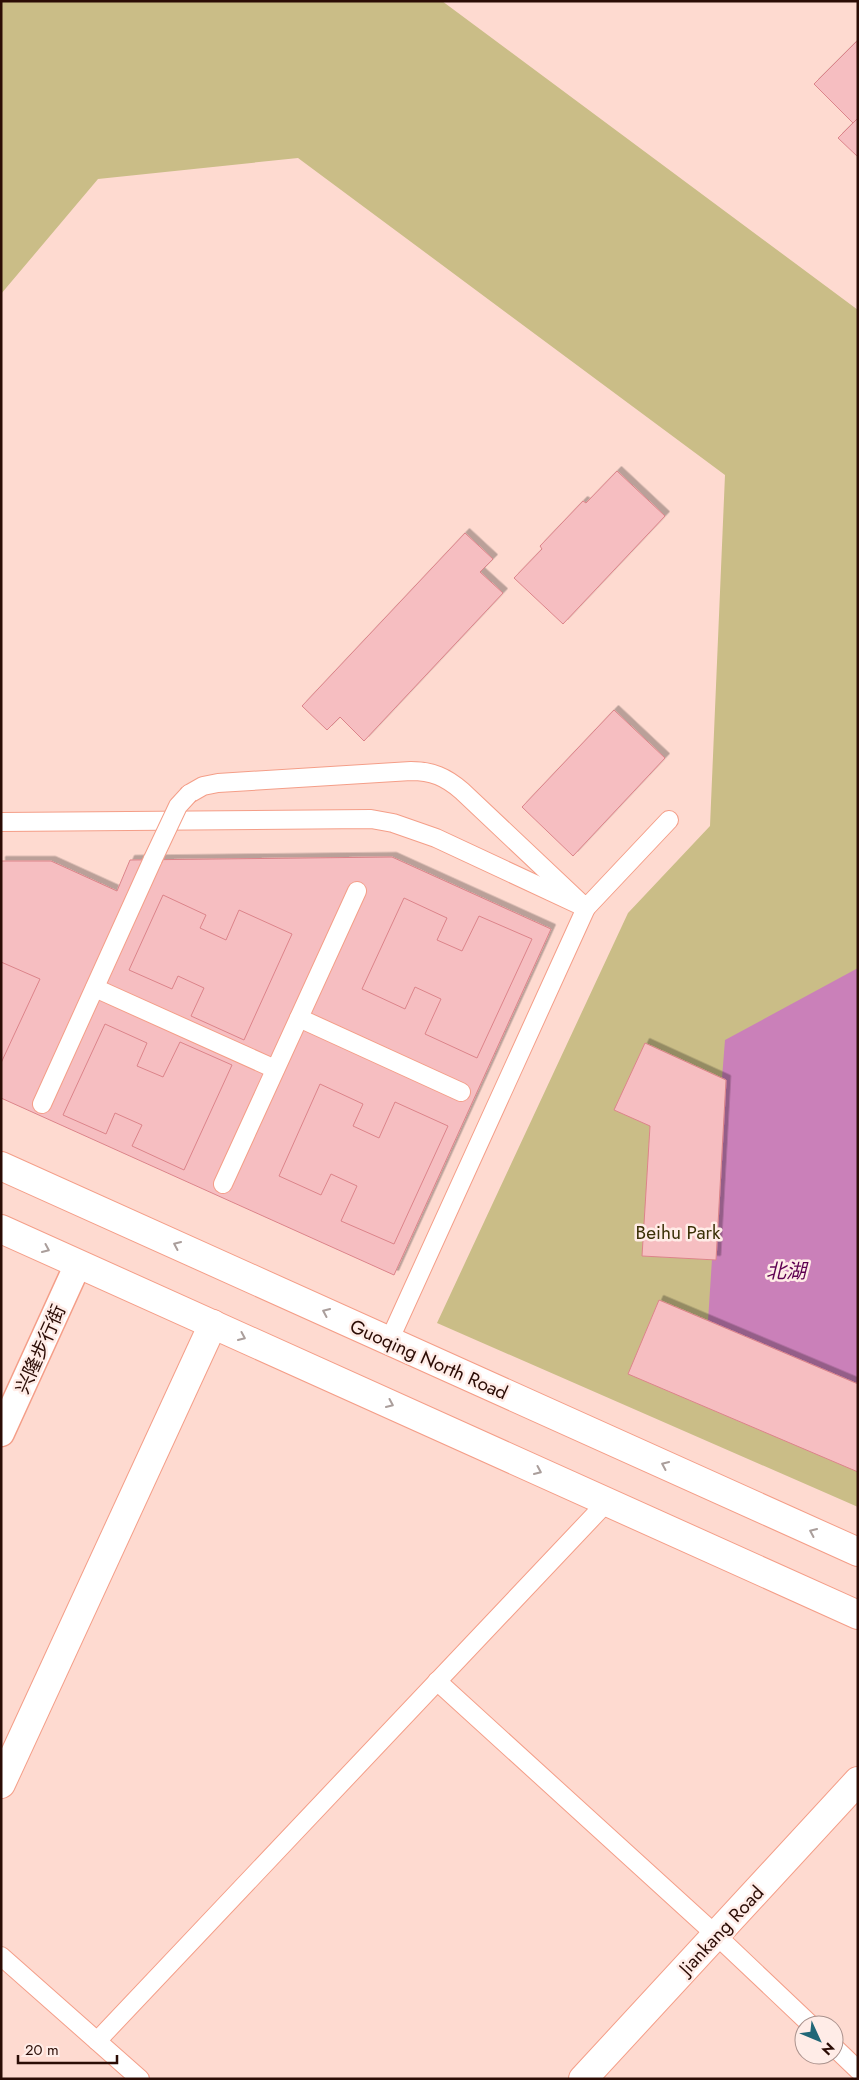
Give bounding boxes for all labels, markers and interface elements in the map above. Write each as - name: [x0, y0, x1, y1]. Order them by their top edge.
- park label: Beihu Park: [636, 1219, 721, 1246]
- one-way arrow: [173, 1241, 182, 1252]
- one-way arrow: [41, 1243, 50, 1253]
- water label: 北湖: [766, 1257, 809, 1286]
- street label: 兴隆步行街: [9, 1300, 72, 1398]
- one-way arrow: [322, 1308, 331, 1318]
- street label: Guoqing North Road: [346, 1313, 512, 1406]
- one-way arrow: [237, 1331, 246, 1342]
- one-way arrow: [385, 1398, 394, 1408]
- one-way arrow: [661, 1460, 670, 1471]
- one-way arrow: [533, 1464, 542, 1475]
- one-way arrow: [809, 1527, 818, 1538]
- street label: Jiankang Road: [671, 1880, 770, 1983]
- north arrow: [794, 2015, 844, 2065]
- scale bar: [18, 2032, 116, 2064]
- text: N: [817, 2038, 839, 2060]
- text: 20 m: [25, 2039, 59, 2061]

